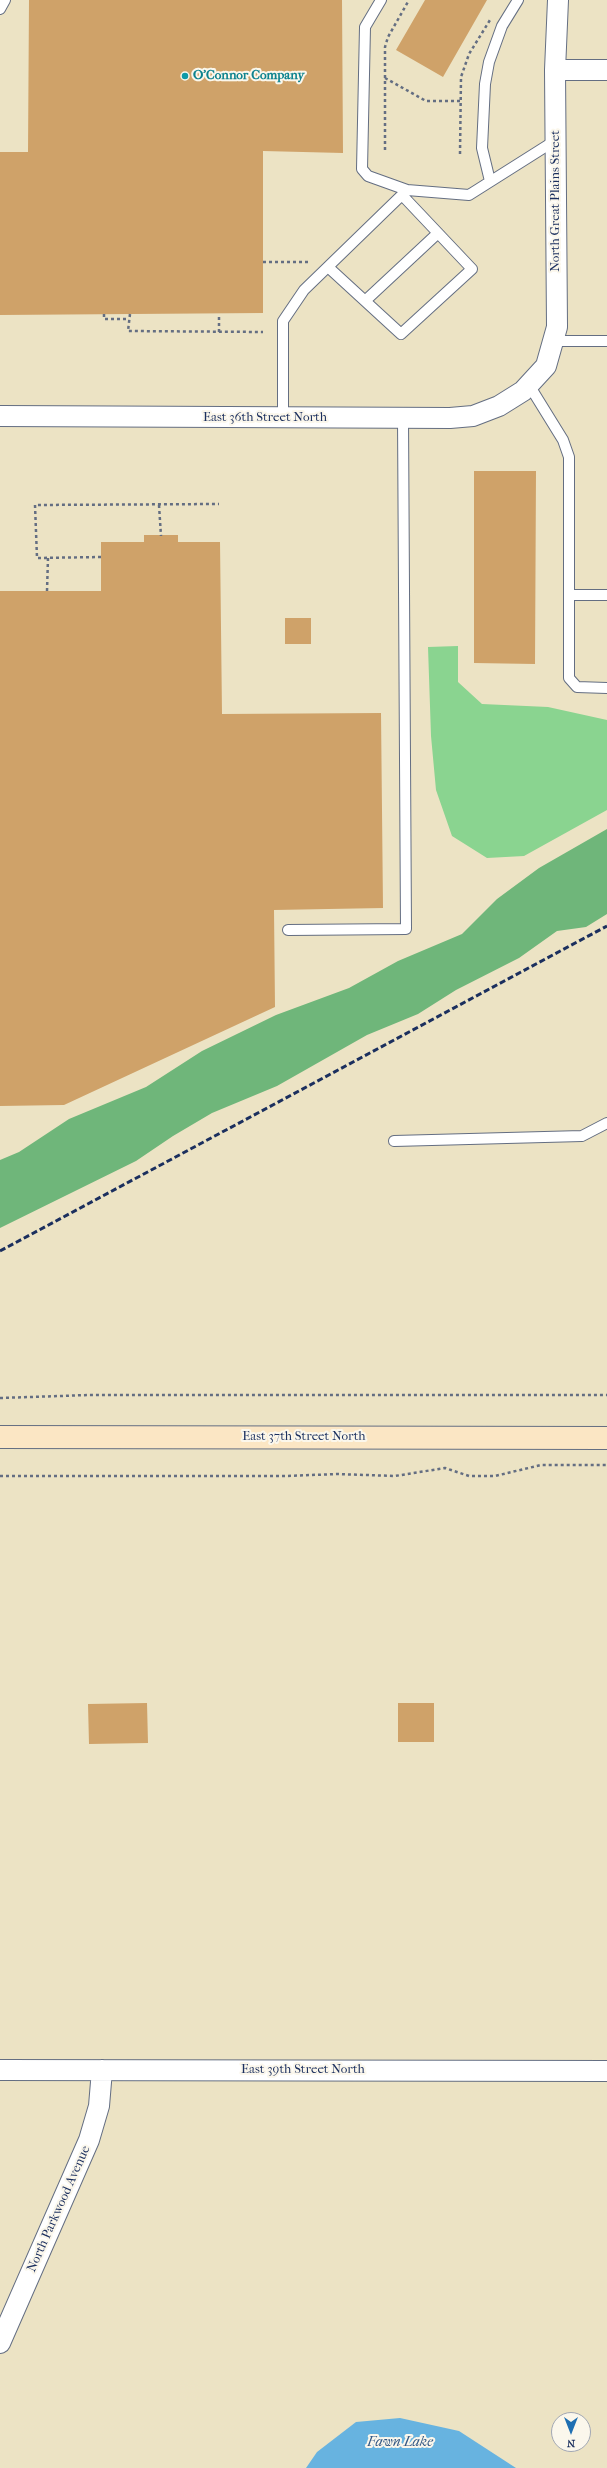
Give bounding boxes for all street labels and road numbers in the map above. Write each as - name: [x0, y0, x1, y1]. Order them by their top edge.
- street label: North Great Plains Street: [548, 130, 564, 272]
- street label: East 36th Street North: [203, 410, 327, 426]
- street label: East 37th Street North: [242, 1429, 366, 1445]
- street label: East 39th Street North: [241, 2062, 365, 2078]
- street label: North Parkwood Avenue: [24, 2143, 94, 2275]

